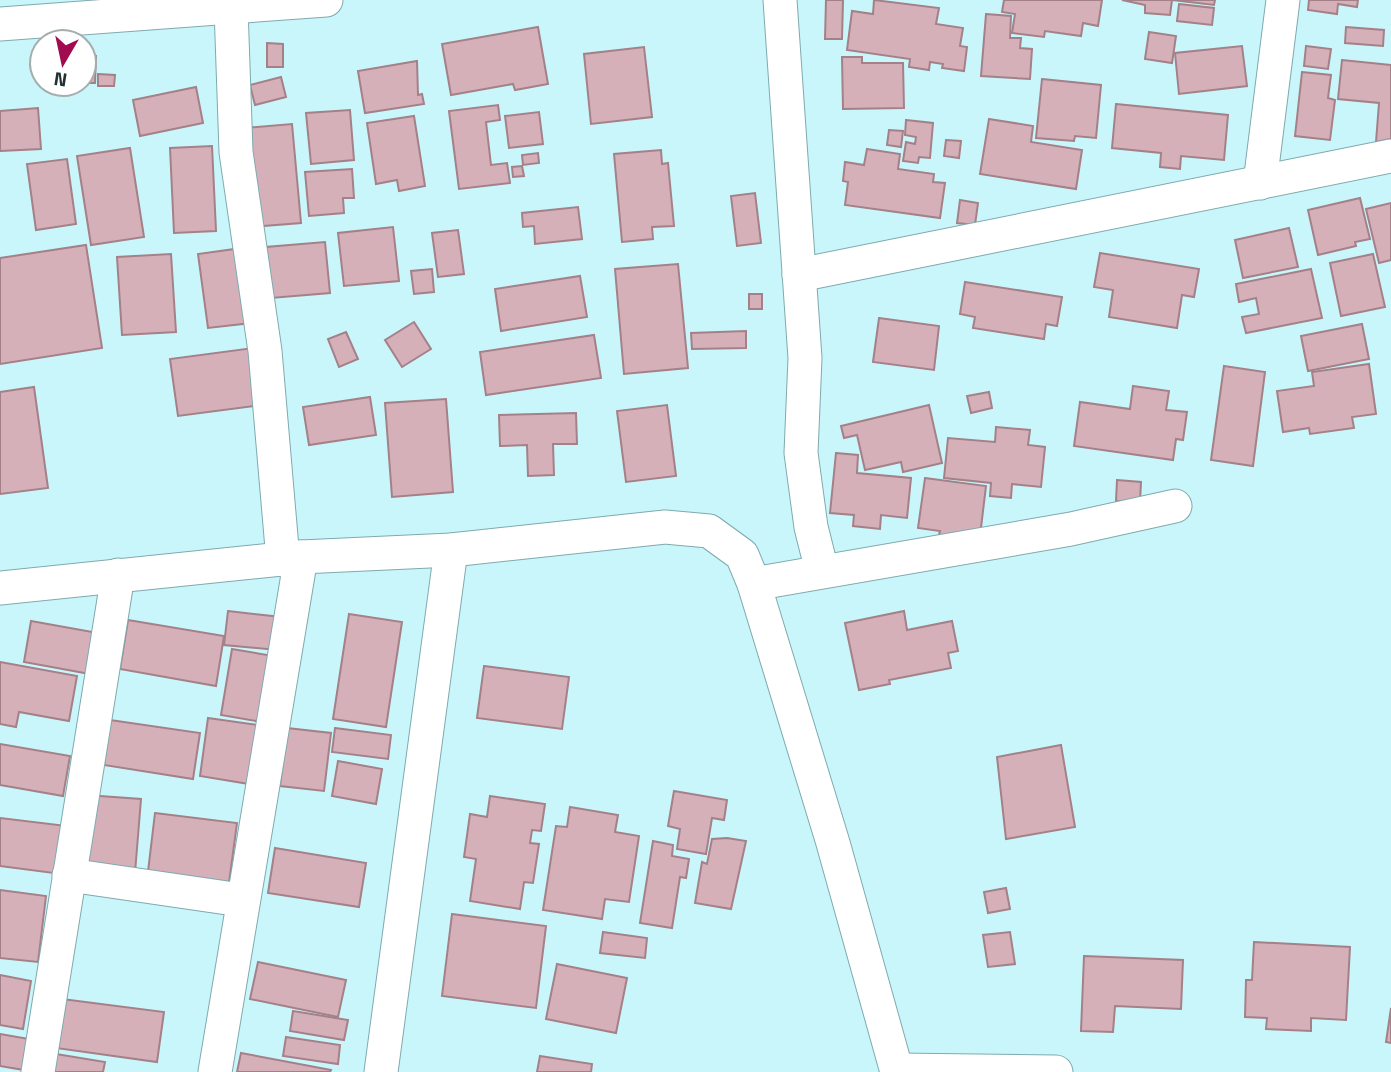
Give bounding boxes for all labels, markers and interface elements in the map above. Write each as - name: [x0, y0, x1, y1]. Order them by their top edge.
- north arrow: [28, 28, 98, 98]
- text: N: [51, 65, 69, 96]

